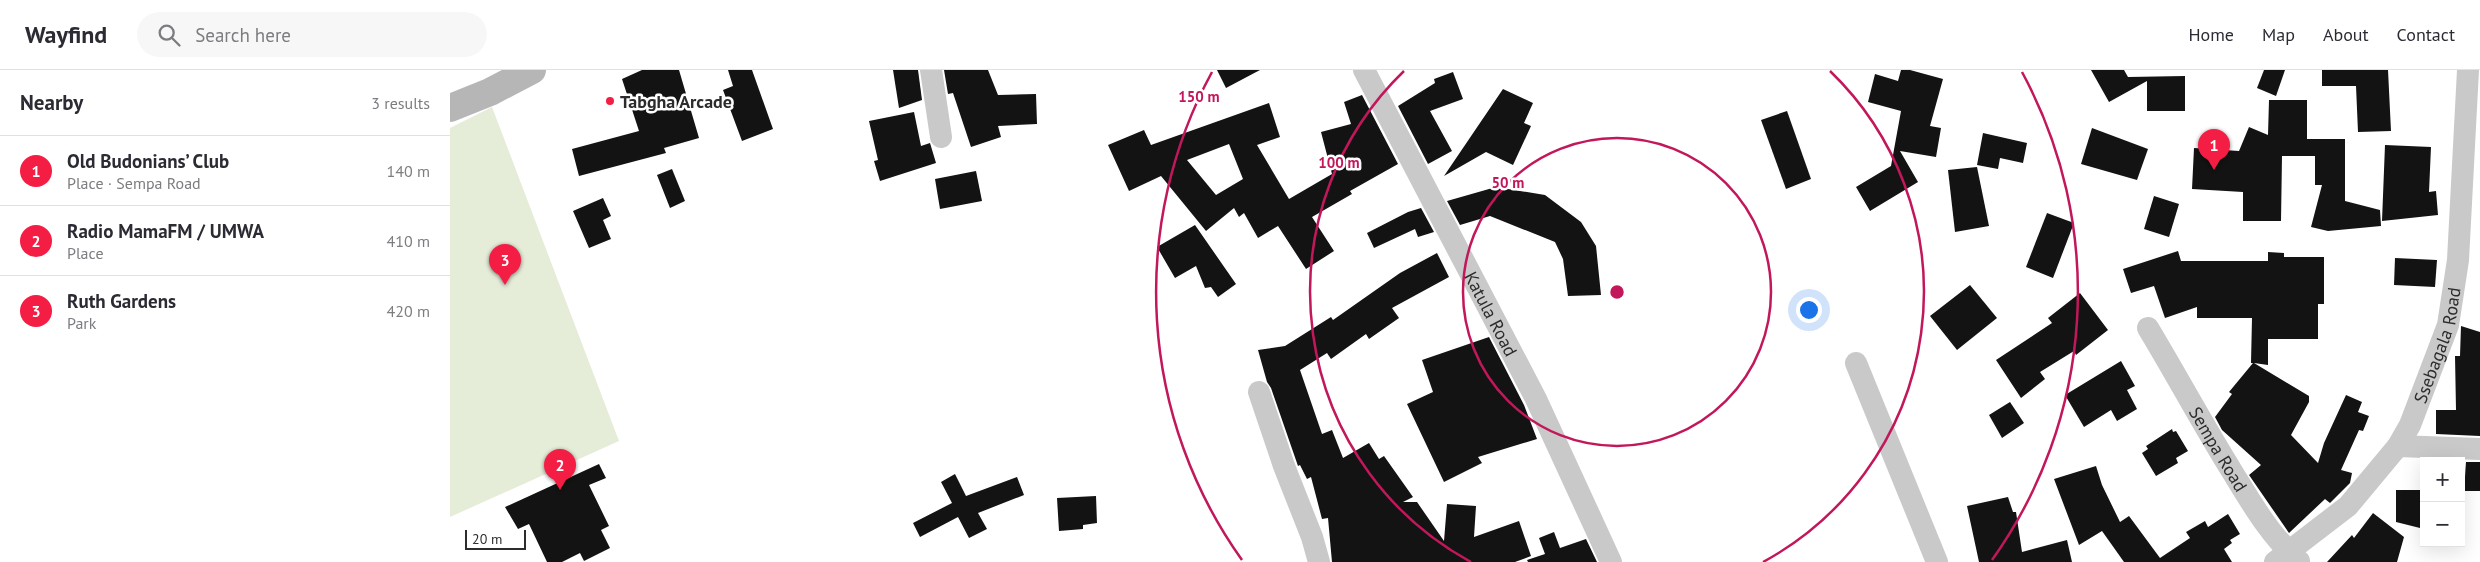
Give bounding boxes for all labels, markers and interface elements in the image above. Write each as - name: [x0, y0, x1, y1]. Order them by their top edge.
- search box: [137, 12, 487, 57]
- text: Wayfind: [25, 19, 107, 50]
- icon: search: [155, 21, 183, 49]
- text: Search here: [195, 23, 291, 47]
- text: Home: [2188, 23, 2234, 46]
- text: Map: [2262, 23, 2295, 46]
- text: About: [2323, 23, 2369, 46]
- text: Contact: [2397, 23, 2455, 46]
- text: 150 m: [1178, 87, 1220, 106]
- text: Nearby: [20, 89, 83, 116]
- place label: Tabgha Arcade: [620, 90, 732, 113]
- text: 3 results: [371, 93, 430, 113]
- marker: Tabgha Arcade: [604, 95, 616, 107]
- pin: 1: [2198, 129, 2230, 170]
- text: Old Budonians’ Club: [67, 149, 229, 173]
- text: 100 m: [1318, 153, 1360, 172]
- text: 1: [31, 161, 41, 181]
- text: 140 m: [387, 161, 430, 181]
- text: Place · Sempa Road: [67, 173, 201, 193]
- text: 50 m: [1492, 173, 1524, 192]
- text: Radio MamaFM / UMWA: [67, 219, 264, 243]
- text: 2: [31, 231, 41, 251]
- text: 410 m: [387, 231, 430, 251]
- text: Place: [67, 243, 104, 263]
- pin: 3: [489, 244, 521, 285]
- street label: Katula Road: [1460, 267, 1523, 360]
- centre of rings: [1608, 283, 1626, 301]
- street label: Ssebagala Road: [2408, 286, 2465, 406]
- text: Ruth Gardens: [67, 289, 176, 313]
- your location: [1796, 297, 1822, 323]
- text: 3: [31, 301, 41, 321]
- text: 420 m: [387, 301, 430, 321]
- text: Park: [67, 313, 96, 333]
- street label: Sempa Road: [2184, 402, 2253, 496]
- pin: 2: [544, 449, 576, 490]
- map controls: [2420, 457, 2465, 547]
- button: +: [2420, 457, 2465, 502]
- button: −: [2420, 502, 2465, 547]
- scale bar: [465, 527, 526, 550]
- text: 20 m: [472, 530, 502, 548]

